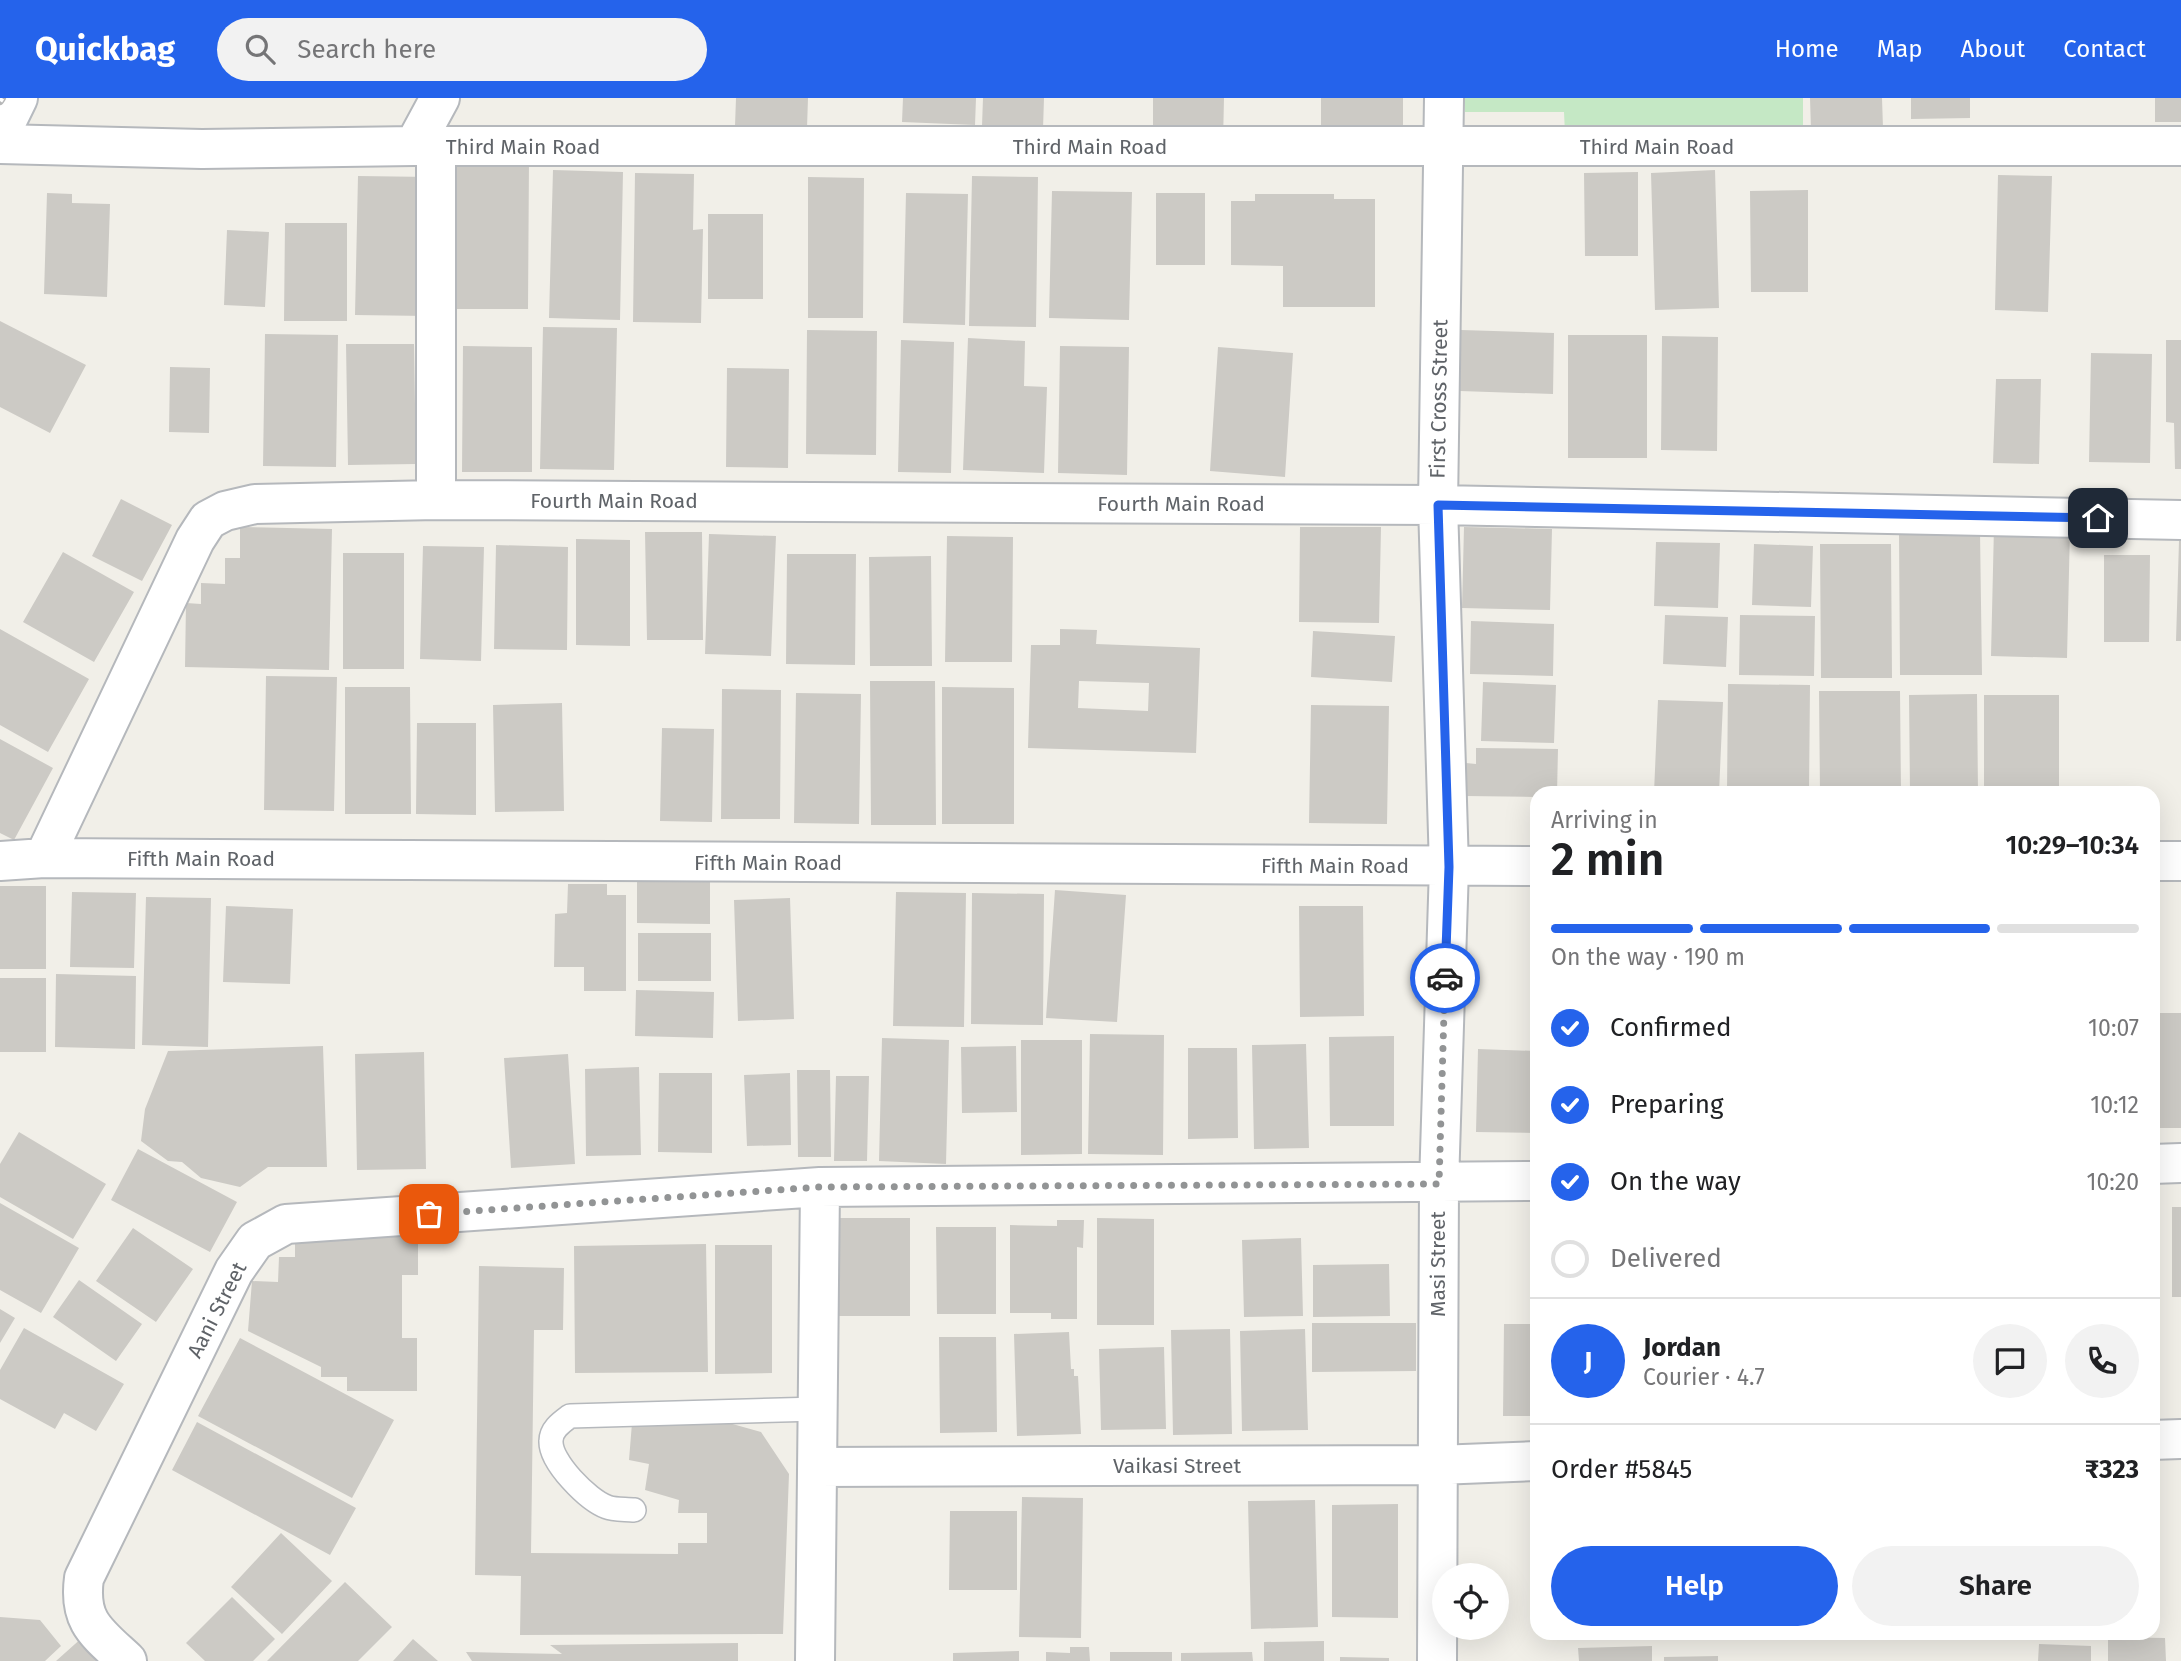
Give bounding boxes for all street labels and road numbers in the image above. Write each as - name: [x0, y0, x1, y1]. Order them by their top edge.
- street label: Third Main Road: [446, 134, 600, 160]
- street label: Third Main Road: [1013, 134, 1167, 160]
- street label: Third Main Road: [1580, 134, 1734, 160]
- street label: First Cross Street: [1425, 319, 1453, 479]
- street label: Fourth Main Road: [530, 488, 698, 514]
- street label: Fourth Main Road: [1097, 491, 1265, 517]
- street label: Fifth Main Road: [127, 846, 275, 872]
- street label: Fifth Main Road: [694, 850, 842, 876]
- street label: Fifth Main Road: [1261, 853, 1409, 879]
- street label: Masi Street: [1425, 1211, 1451, 1317]
- street label: Aani Street: [182, 1257, 252, 1362]
- street label: Vaikasi Street: [1113, 1453, 1241, 1479]

